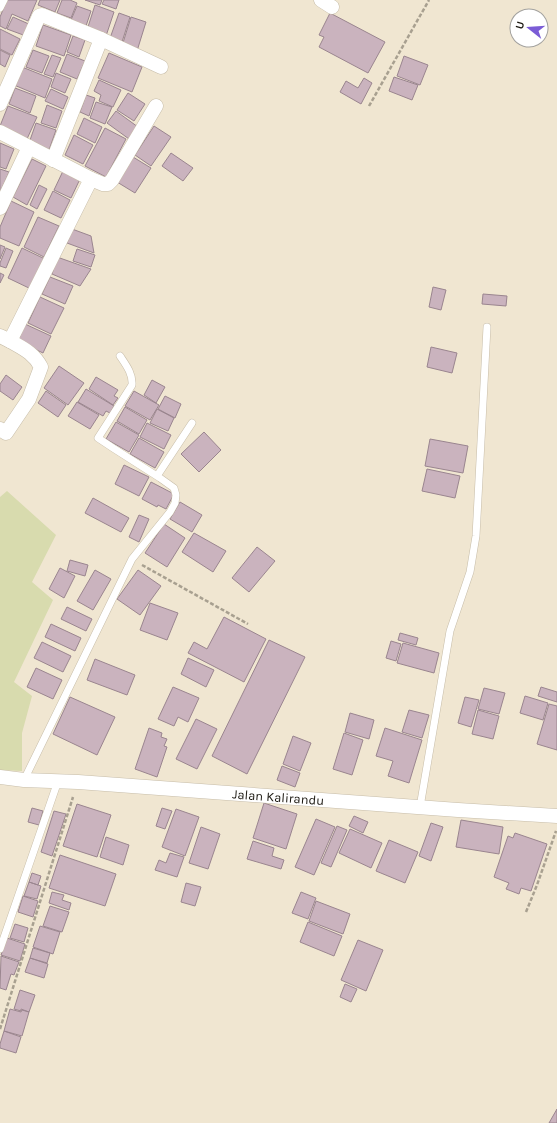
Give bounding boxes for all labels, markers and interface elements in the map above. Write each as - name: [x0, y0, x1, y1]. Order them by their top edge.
- north arrow: [509, 8, 549, 48]
- text: U: [513, 20, 527, 31]
- street label: Jalan Kalirandu: [232, 786, 325, 808]

